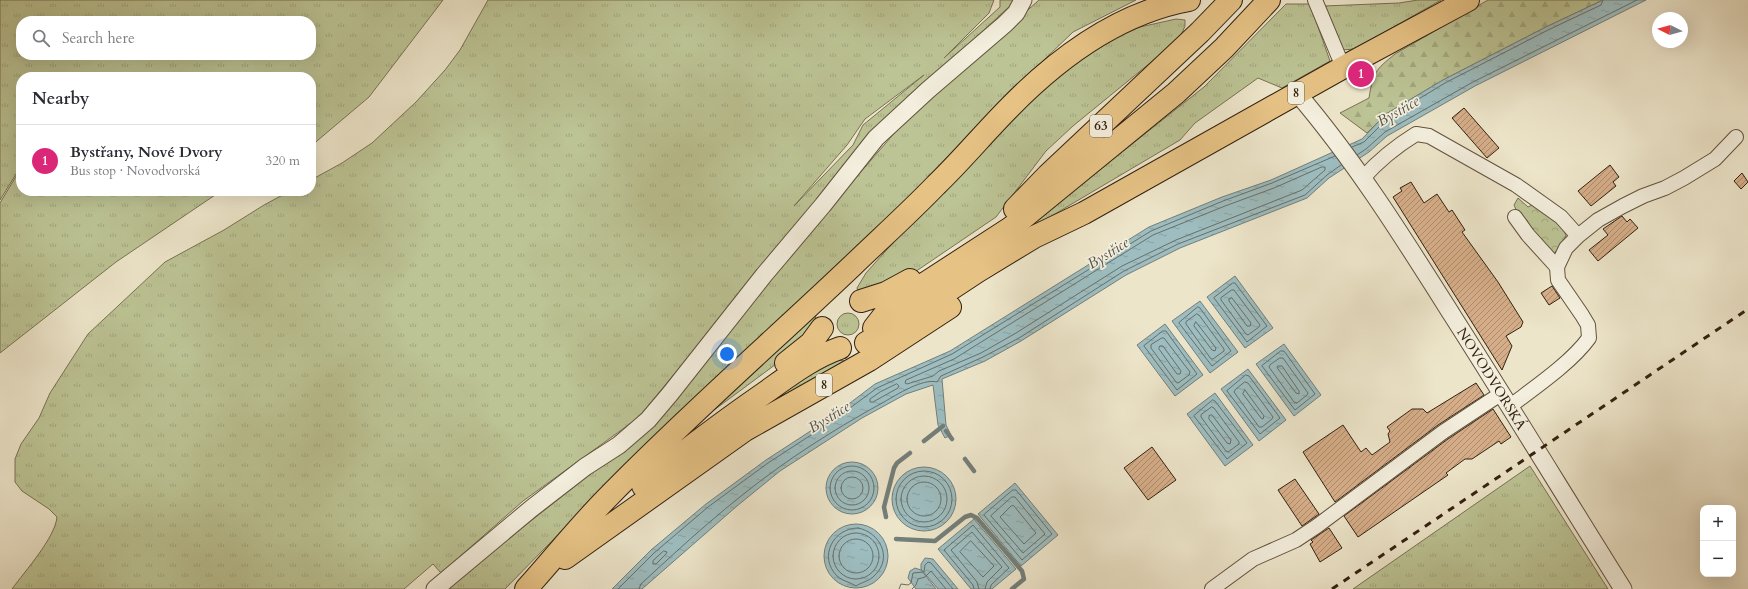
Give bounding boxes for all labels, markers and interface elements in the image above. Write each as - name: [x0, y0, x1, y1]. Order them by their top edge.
- north arrow: [1652, 12, 1688, 48]
- search box: [16, 16, 316, 60]
- icon: search: [30, 27, 52, 49]
- text: Search here: [62, 28, 135, 48]
- pin: 1: [1348, 59, 1374, 89]
- road number: 8: [1288, 82, 1304, 104]
- text: Nearby: [32, 87, 89, 110]
- water label: Bystřice: [1373, 91, 1423, 131]
- road number: 63: [1090, 115, 1112, 137]
- text: Bystřany, Nové Dvory: [70, 142, 222, 162]
- text: 1: [42, 152, 48, 170]
- text: 320 m: [266, 152, 300, 170]
- text: Bus stop · Novodvorská: [70, 162, 200, 180]
- water label: Bystřice: [1083, 232, 1133, 274]
- street label: NOVODVORSKÁ: [1453, 324, 1531, 433]
- your location: [717, 344, 737, 364]
- road number: 8: [816, 374, 832, 396]
- water label: Bystřice: [804, 396, 854, 438]
- map controls: [1700, 505, 1736, 577]
- button: +: [1700, 505, 1736, 541]
- button: −: [1700, 541, 1736, 577]

